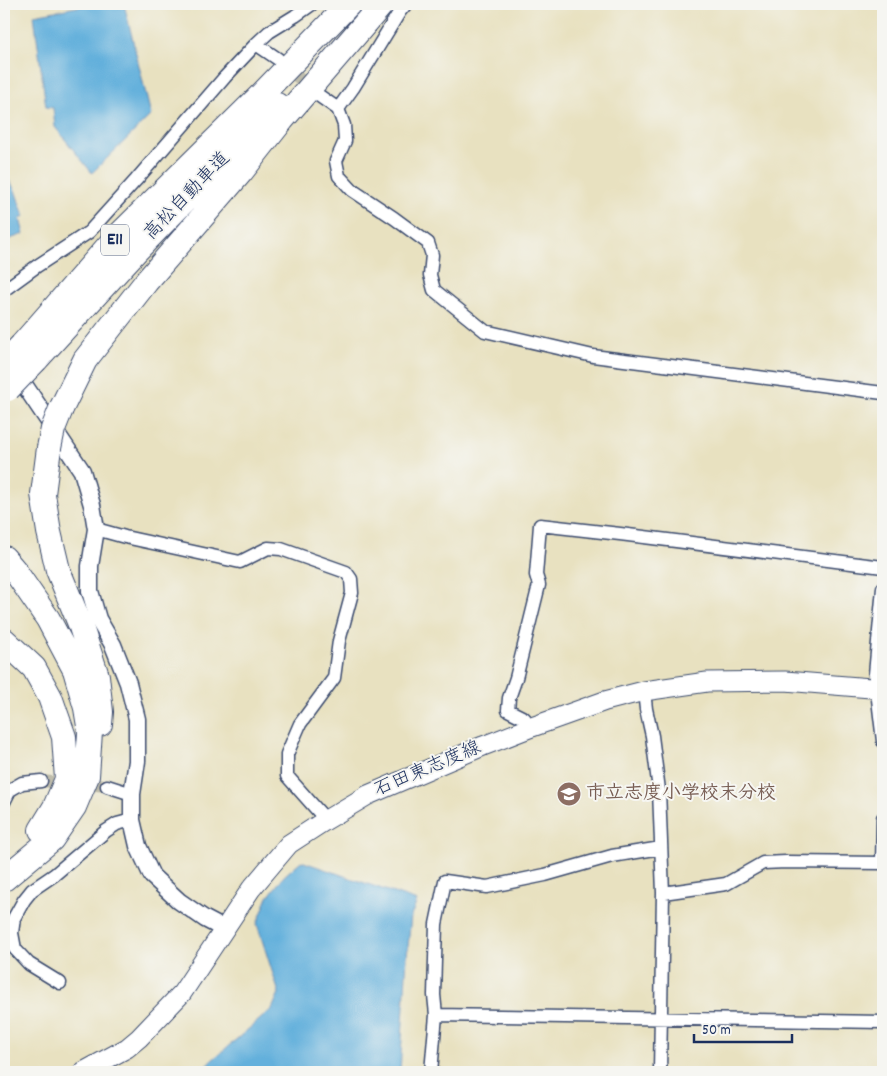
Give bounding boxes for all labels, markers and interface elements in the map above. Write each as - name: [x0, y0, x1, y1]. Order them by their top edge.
- street label: 高松自動車道: [139, 147, 237, 247]
- road number: E11: [101, 224, 129, 256]
- street label: 石田東志度線: [370, 735, 486, 805]
- school or university icon: 市立志度小学校末分校: [556, 781, 582, 807]
- place label: 市立志度小学校末分校: [586, 781, 776, 808]
- scale bar: [694, 1011, 792, 1043]
- text: 50 m: [702, 1020, 731, 1042]

